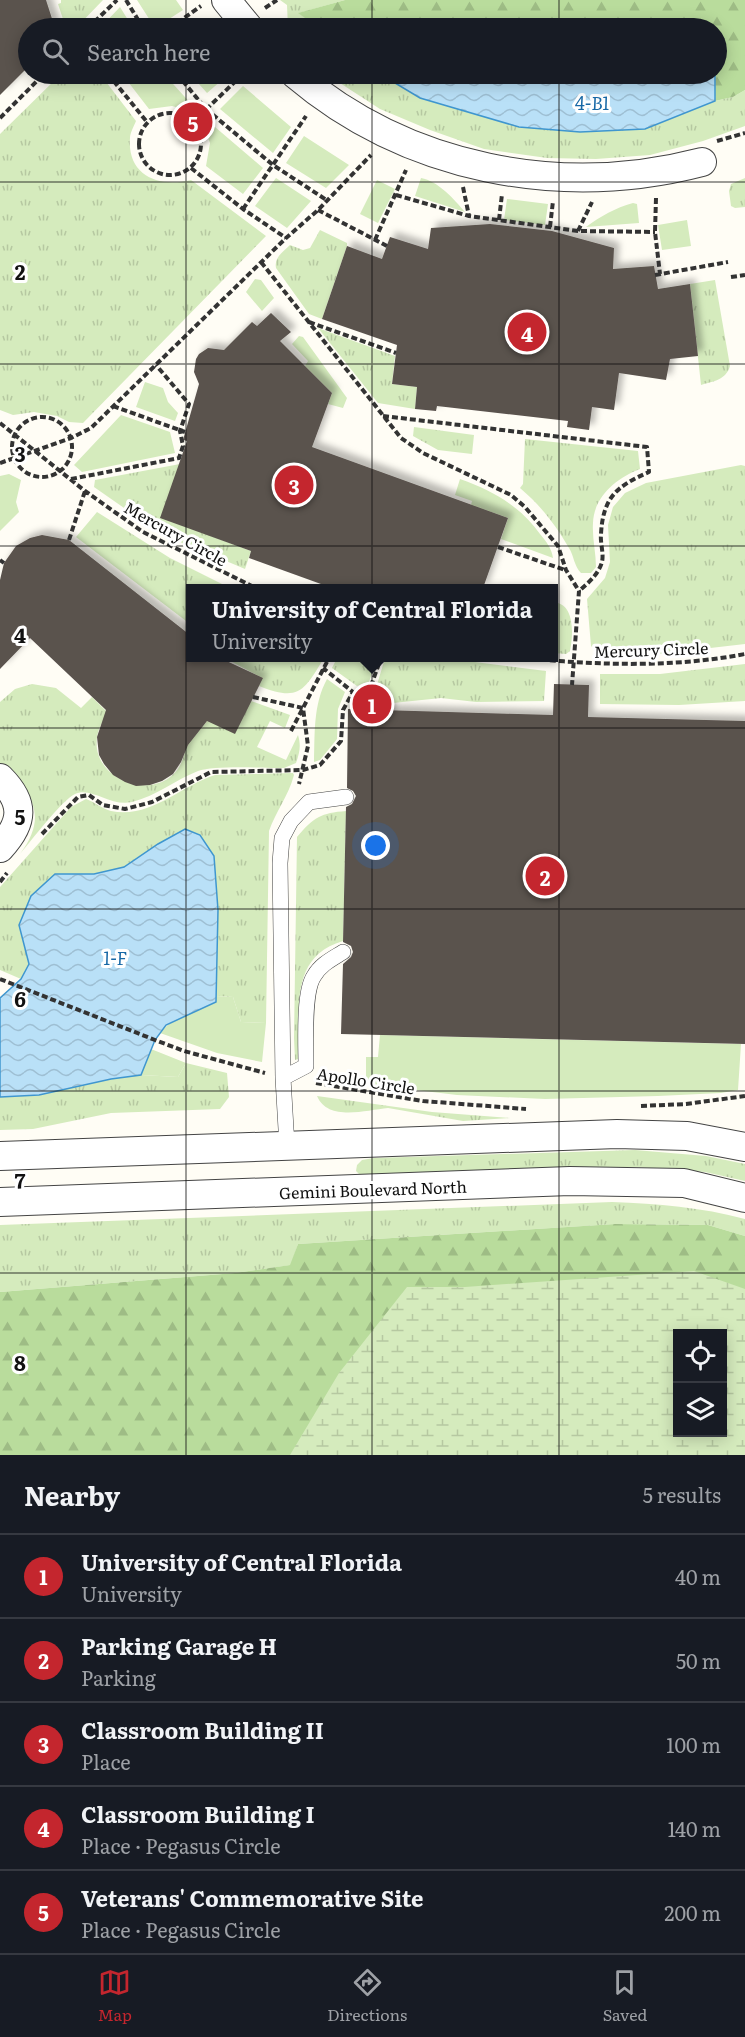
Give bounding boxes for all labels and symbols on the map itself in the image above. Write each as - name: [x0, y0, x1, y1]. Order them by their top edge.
- water label: 4-B1: [575, 89, 609, 116]
- pin: 5: [174, 100, 212, 144]
- text: 2: [15, 256, 26, 286]
- pin: 4: [508, 310, 546, 354]
- text: 3: [14, 438, 26, 468]
- pin: 3: [274, 462, 314, 508]
- street label: Mercury Circle: [120, 495, 232, 571]
- text: 4: [14, 619, 26, 649]
- street label: Mercury Circle: [593, 635, 709, 663]
- pin: 1: [352, 682, 392, 726]
- text: 5: [15, 801, 26, 831]
- your location: [361, 831, 390, 860]
- pin: 2: [526, 854, 564, 898]
- water label: 1-F: [103, 944, 127, 971]
- text: 6: [14, 983, 26, 1013]
- street label: Apollo Circle: [315, 1060, 417, 1100]
- text: 7: [15, 1165, 26, 1195]
- street label: Gemini Boulevard North: [279, 1174, 468, 1204]
- text: 8: [14, 1347, 26, 1377]

